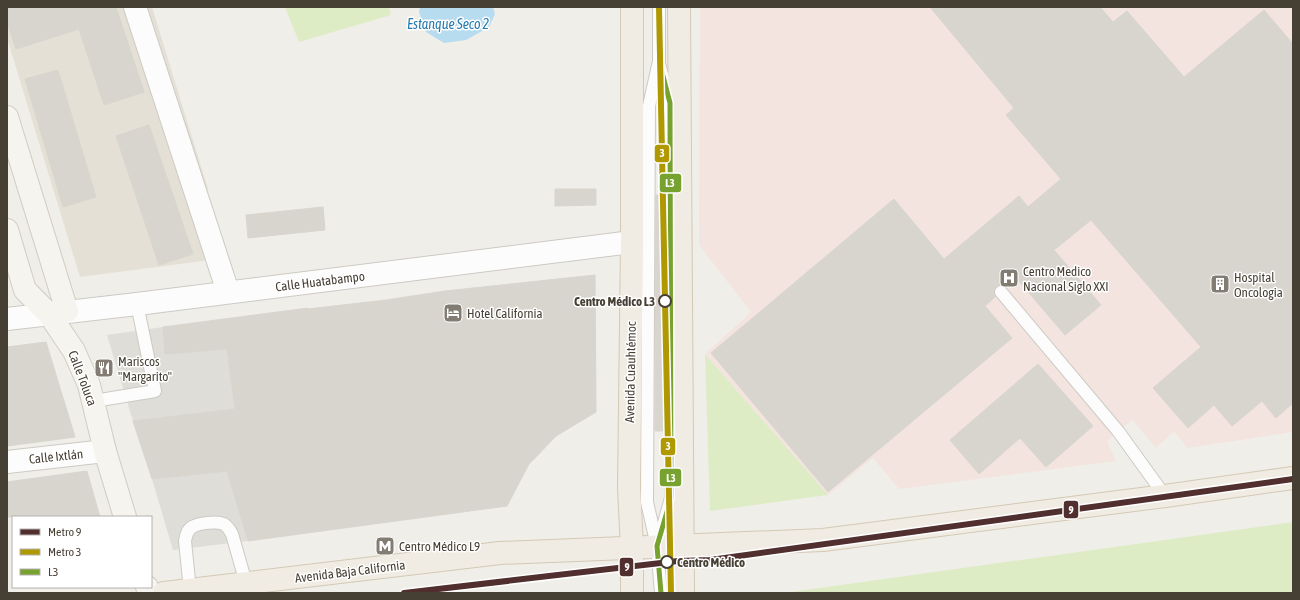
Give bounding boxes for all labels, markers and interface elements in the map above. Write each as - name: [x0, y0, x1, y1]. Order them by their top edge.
- water label: Estanque Seco 2: [407, 16, 489, 32]
- line badge: 3: [654, 144, 670, 163]
- text: 3: [659, 147, 665, 159]
- line badge: L3: [659, 173, 682, 193]
- text: L3: [665, 177, 675, 189]
- place label: Centro Medico Nacional Siglo XXI: [1023, 264, 1108, 294]
- hospital icon: Centro Medico Nacional Siglo XXI: [998, 267, 1020, 289]
- street label: Calle Huatabampo: [275, 269, 366, 294]
- place label: Hospital Oncologia: [1234, 270, 1283, 300]
- building icon: Hospital Oncologia: [1209, 273, 1231, 295]
- place label: Centro Médico L3: [574, 294, 655, 309]
- marker: Centro Médico L3: [658, 294, 672, 308]
- hotel icon: Hotel California: [442, 302, 464, 324]
- place label: Hotel California: [467, 306, 543, 321]
- street label: Avenida Cuauhtémoc: [622, 321, 639, 423]
- street label: Calle Toluca: [65, 348, 100, 408]
- place label: Mariscos "Margarito": [118, 354, 172, 384]
- restaurant icon: Mariscos "Margarito": [93, 357, 115, 379]
- line badge: 3: [660, 437, 676, 456]
- text: 3: [665, 440, 671, 452]
- street label: Calle Ixtlán: [28, 446, 84, 467]
- line badge: L3: [659, 468, 682, 487]
- text: L3: [666, 472, 676, 484]
- line badge: 9: [1063, 500, 1079, 519]
- text: 9: [1068, 504, 1074, 516]
- legend: [12, 516, 152, 588]
- text: Metro 9: [48, 525, 82, 539]
- metro station icon: Centro Médico L9: [374, 535, 396, 557]
- place label: Centro Médico L9: [399, 539, 480, 554]
- text: Metro 3: [48, 545, 81, 559]
- marker: Centro Médico: [660, 555, 674, 569]
- place label: Centro Médico: [677, 555, 745, 570]
- street label: Avenida Baja California: [294, 557, 406, 586]
- line badge: 9: [619, 557, 634, 577]
- text: 9: [624, 561, 630, 573]
- text: L3: [48, 565, 58, 579]

